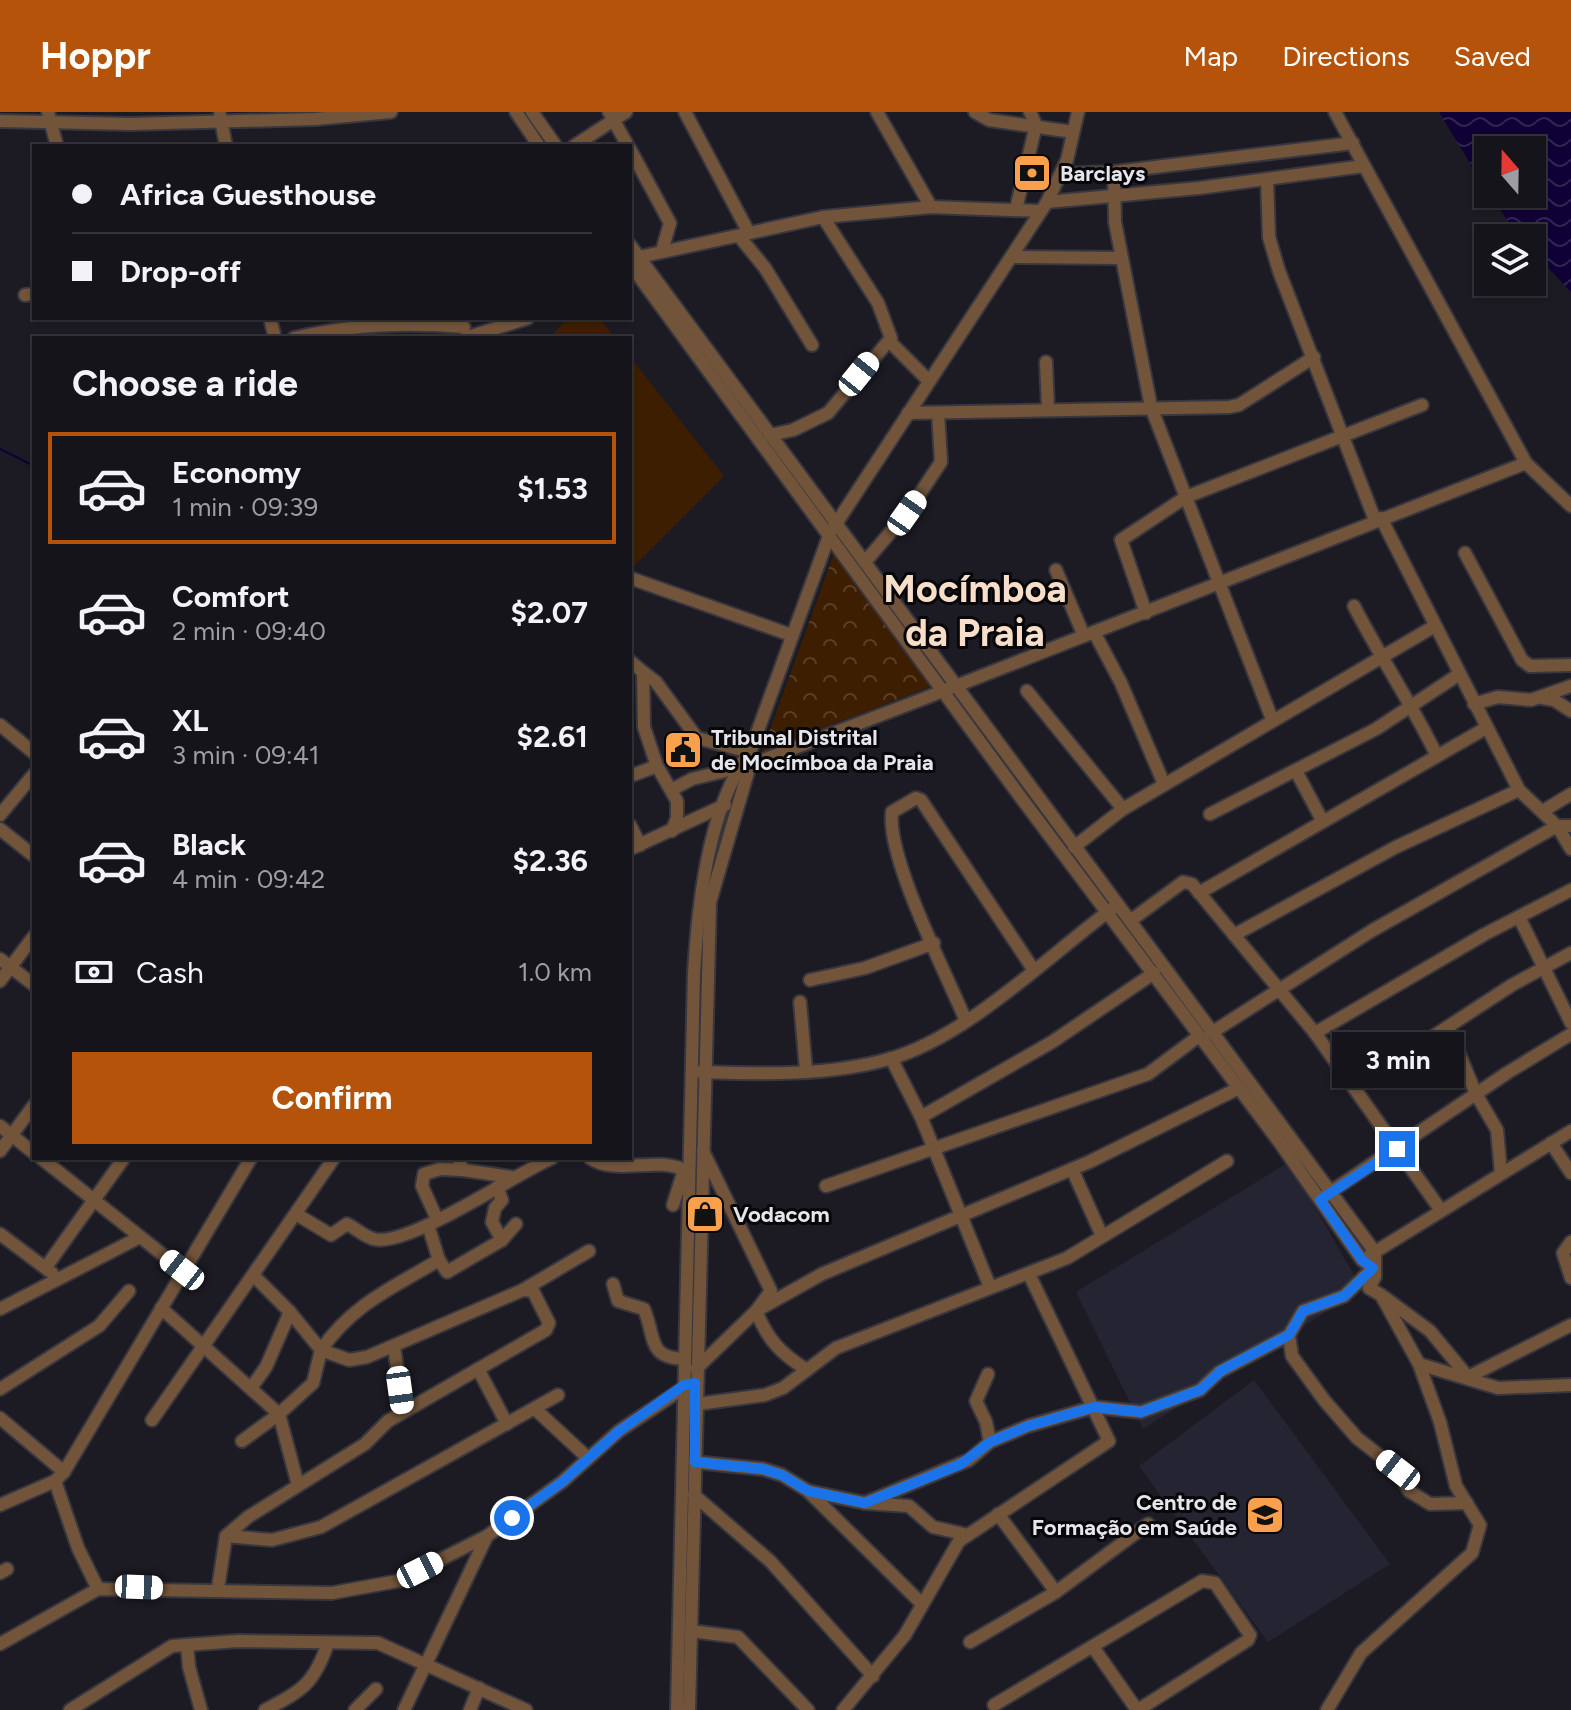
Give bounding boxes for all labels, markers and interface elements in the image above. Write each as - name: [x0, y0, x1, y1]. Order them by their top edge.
- text: Hoppr: [40, 33, 151, 79]
- text: Map: [1184, 39, 1238, 73]
- text: Directions: [1282, 39, 1410, 73]
- text: Saved: [1454, 39, 1531, 73]
- north arrow: [1474, 136, 1546, 208]
- map controls: [1474, 136, 1546, 296]
- bank icon: Barclays: [1011, 152, 1053, 194]
- place label: Barclays: [1060, 160, 1145, 187]
- text: Africa Guesthouse: [120, 176, 376, 213]
- button: layers: [1474, 224, 1546, 296]
- text: Drop-off: [120, 253, 241, 290]
- car: [835, 348, 883, 400]
- text: Choose a ride: [72, 362, 298, 405]
- icon: car: [76, 452, 148, 524]
- text: Economy: [172, 454, 301, 491]
- text: $1.53: [517, 470, 588, 507]
- car: [883, 486, 931, 540]
- text: 1 min · 09:39: [172, 491, 318, 523]
- district label: Mocímboa da Praia: [883, 566, 1067, 656]
- icon: car: [76, 576, 148, 648]
- text: Comfort: [172, 578, 290, 615]
- text: $2.07: [510, 594, 588, 631]
- text: 2 min · 09:40: [172, 615, 326, 647]
- icon: car: [76, 700, 148, 772]
- text: XL: [172, 702, 208, 739]
- text: $2.61: [517, 718, 588, 755]
- place label: Tribunal Distrital de Mocímboa da Praia: [711, 724, 934, 776]
- public building icon: Tribunal Distrital de Mocímboa da Praia: [662, 729, 704, 771]
- text: 3 min · 09:41: [172, 739, 320, 771]
- icon: car: [76, 824, 148, 896]
- text: Black: [172, 826, 246, 863]
- text: $2.36: [512, 842, 588, 879]
- text: 4 min · 09:42: [172, 863, 325, 895]
- icon: cash: [72, 950, 116, 994]
- text: Cash: [136, 954, 204, 991]
- text: 1.0 km: [518, 956, 592, 988]
- callout: 3 min: [1331, 1033, 1463, 1089]
- text: 3 min: [1366, 1044, 1430, 1076]
- button: Confirm: [72, 1052, 592, 1144]
- route end: [1379, 1131, 1415, 1167]
- shop icon: Vodacom: [684, 1193, 726, 1235]
- place label: Vodacom: [733, 1201, 830, 1228]
- car: [156, 1246, 208, 1294]
- car: [385, 1365, 415, 1415]
- car: [1372, 1446, 1424, 1494]
- place label: Centro de Formação em Saúde: [1032, 1489, 1237, 1541]
- school or university icon: Centro de Formação em Saúde: [1244, 1494, 1286, 1536]
- route start: [494, 1500, 530, 1536]
- car: [393, 1548, 447, 1592]
- car: [115, 1574, 163, 1600]

